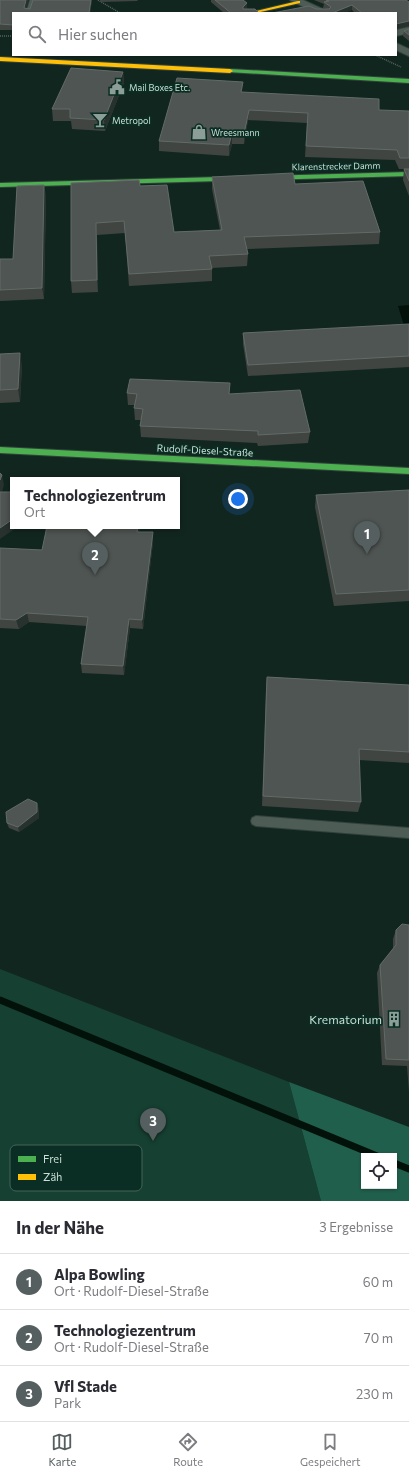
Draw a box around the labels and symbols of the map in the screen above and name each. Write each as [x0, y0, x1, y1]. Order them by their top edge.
public building icon: Mail Boxes Etc. [108, 78, 126, 96]
place label: Mail Boxes Etc. [129, 82, 190, 93]
bar icon: Metropol [91, 111, 109, 129]
place label: Metropol [112, 115, 151, 126]
shop icon: Wreesmann [190, 123, 208, 141]
place label: Wreesmann [211, 127, 260, 138]
street label: Klarenstrecker Damm [292, 160, 381, 172]
street label: Rudolf-Diesel-Straße [156, 441, 254, 459]
your location [228, 489, 248, 509]
pin: 1 [354, 521, 380, 554]
pin: 2 [82, 542, 108, 575]
building icon: Krematorium [385, 1010, 403, 1028]
place label: Krematorium [309, 1012, 382, 1026]
pin: 3 [140, 1108, 166, 1141]
legend [10, 1145, 142, 1191]
text: Frei [43, 1152, 62, 1165]
text: Zäh [43, 1170, 62, 1183]

